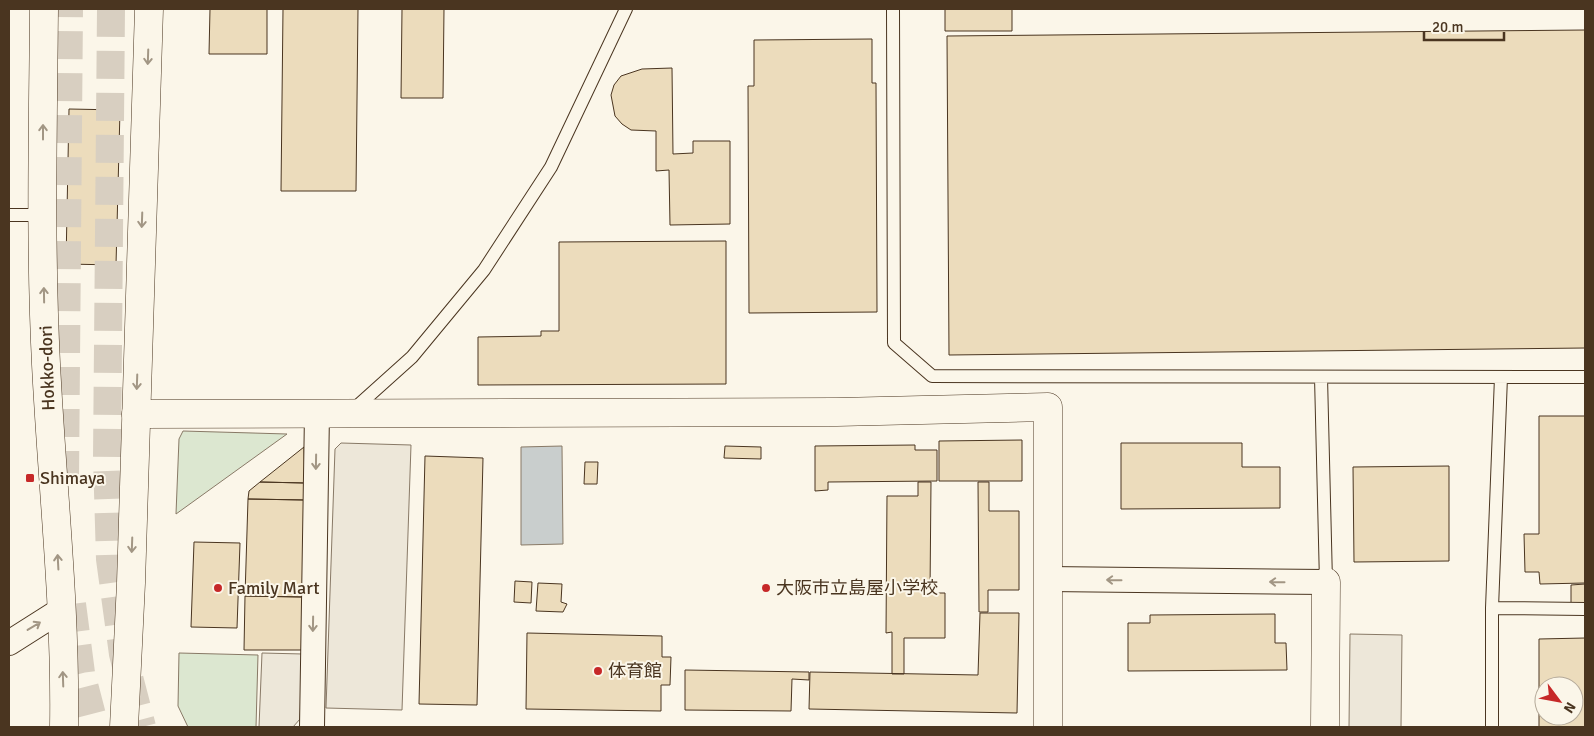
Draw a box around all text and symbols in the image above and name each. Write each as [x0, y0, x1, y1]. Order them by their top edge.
scale bar [1424, 10, 1504, 42]
text: 20 m [1432, 18, 1463, 36]
one-way arrow [143, 49, 152, 65]
one-way arrow [38, 124, 48, 140]
one-way arrow [137, 212, 147, 228]
one-way arrow [40, 287, 49, 303]
street label: Hokko-dori [35, 325, 59, 411]
one-way arrow [132, 374, 142, 390]
one-way arrow [311, 454, 321, 470]
place label: Shimaya [40, 467, 105, 489]
marker: Shimaya [24, 472, 36, 484]
one-way arrow [127, 536, 137, 552]
one-way arrow [53, 554, 62, 570]
one-way arrow [1107, 575, 1123, 585]
place label: Family Mart [228, 577, 320, 599]
place label: 大阪市立島屋小学校 [776, 577, 938, 599]
one-way arrow [1269, 577, 1286, 587]
marker: Family Mart [212, 582, 224, 594]
marker: 大阪市立島屋小学校 [760, 582, 772, 594]
one-way arrow [309, 616, 318, 632]
one-way arrow [27, 621, 41, 631]
place label: 体育館 [608, 660, 662, 682]
marker: 体育館 [592, 665, 604, 677]
one-way arrow [59, 671, 68, 687]
north arrow [1534, 676, 1584, 726]
text: N [1560, 699, 1579, 716]

